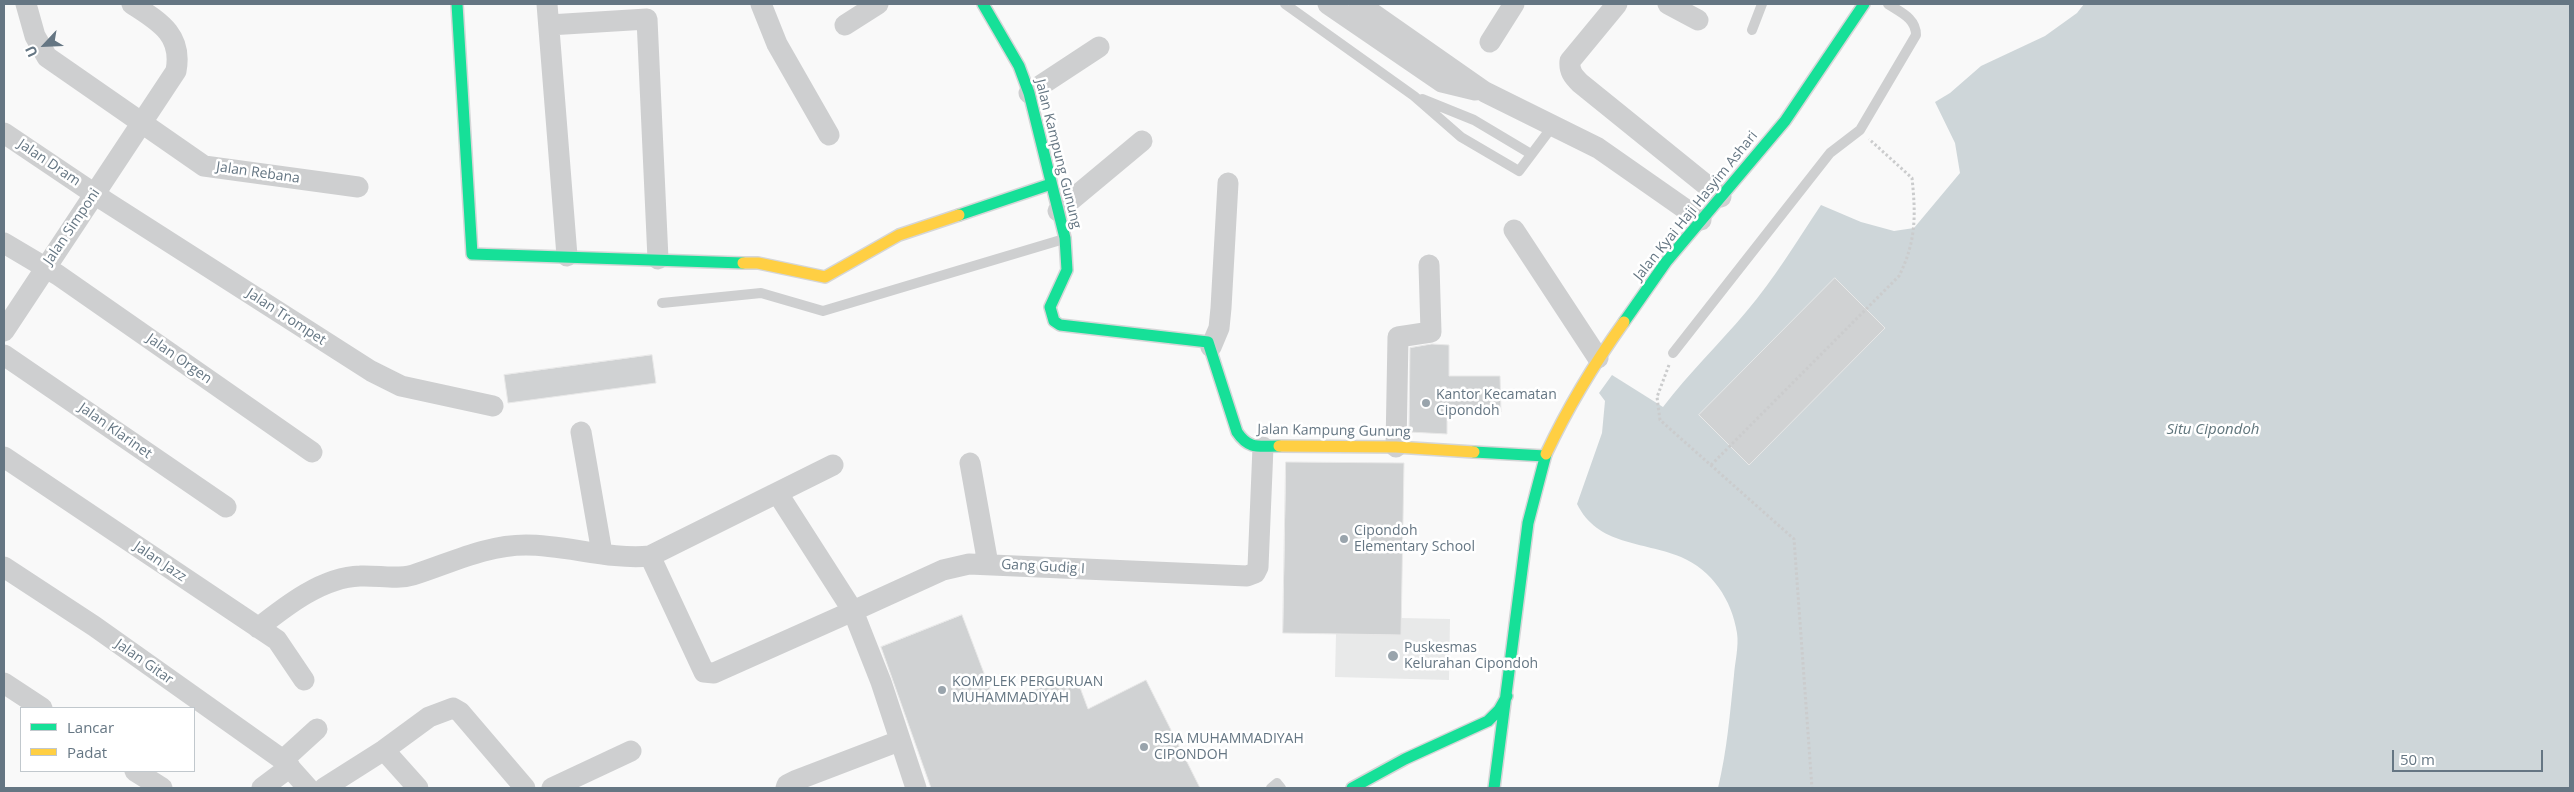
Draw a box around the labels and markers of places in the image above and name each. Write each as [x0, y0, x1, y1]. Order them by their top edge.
place label: Kantor Kecamatan Cipondoh [1436, 387, 1557, 420]
marker: Kantor Kecamatan Cipondoh [1420, 397, 1432, 409]
place label: Cipondoh Elementary School [1354, 523, 1475, 556]
marker: Cipondoh Elementary School [1338, 533, 1350, 545]
place label: Puskesmas Kelurahan Cipondoh [1404, 640, 1538, 672]
marker: Puskesmas Kelurahan Cipondoh [1386, 649, 1400, 663]
place label: KOMPLEK PERGURUAN MUHAMMADIYAH [952, 674, 1103, 706]
marker: KOMPLEK PERGURUAN MUHAMMADIYAH [936, 684, 948, 696]
place label: RSIA MUHAMMADIYAH CIPONDOH [1154, 731, 1304, 764]
marker: RSIA MUHAMMADIYAH CIPONDOH [1138, 741, 1150, 753]

